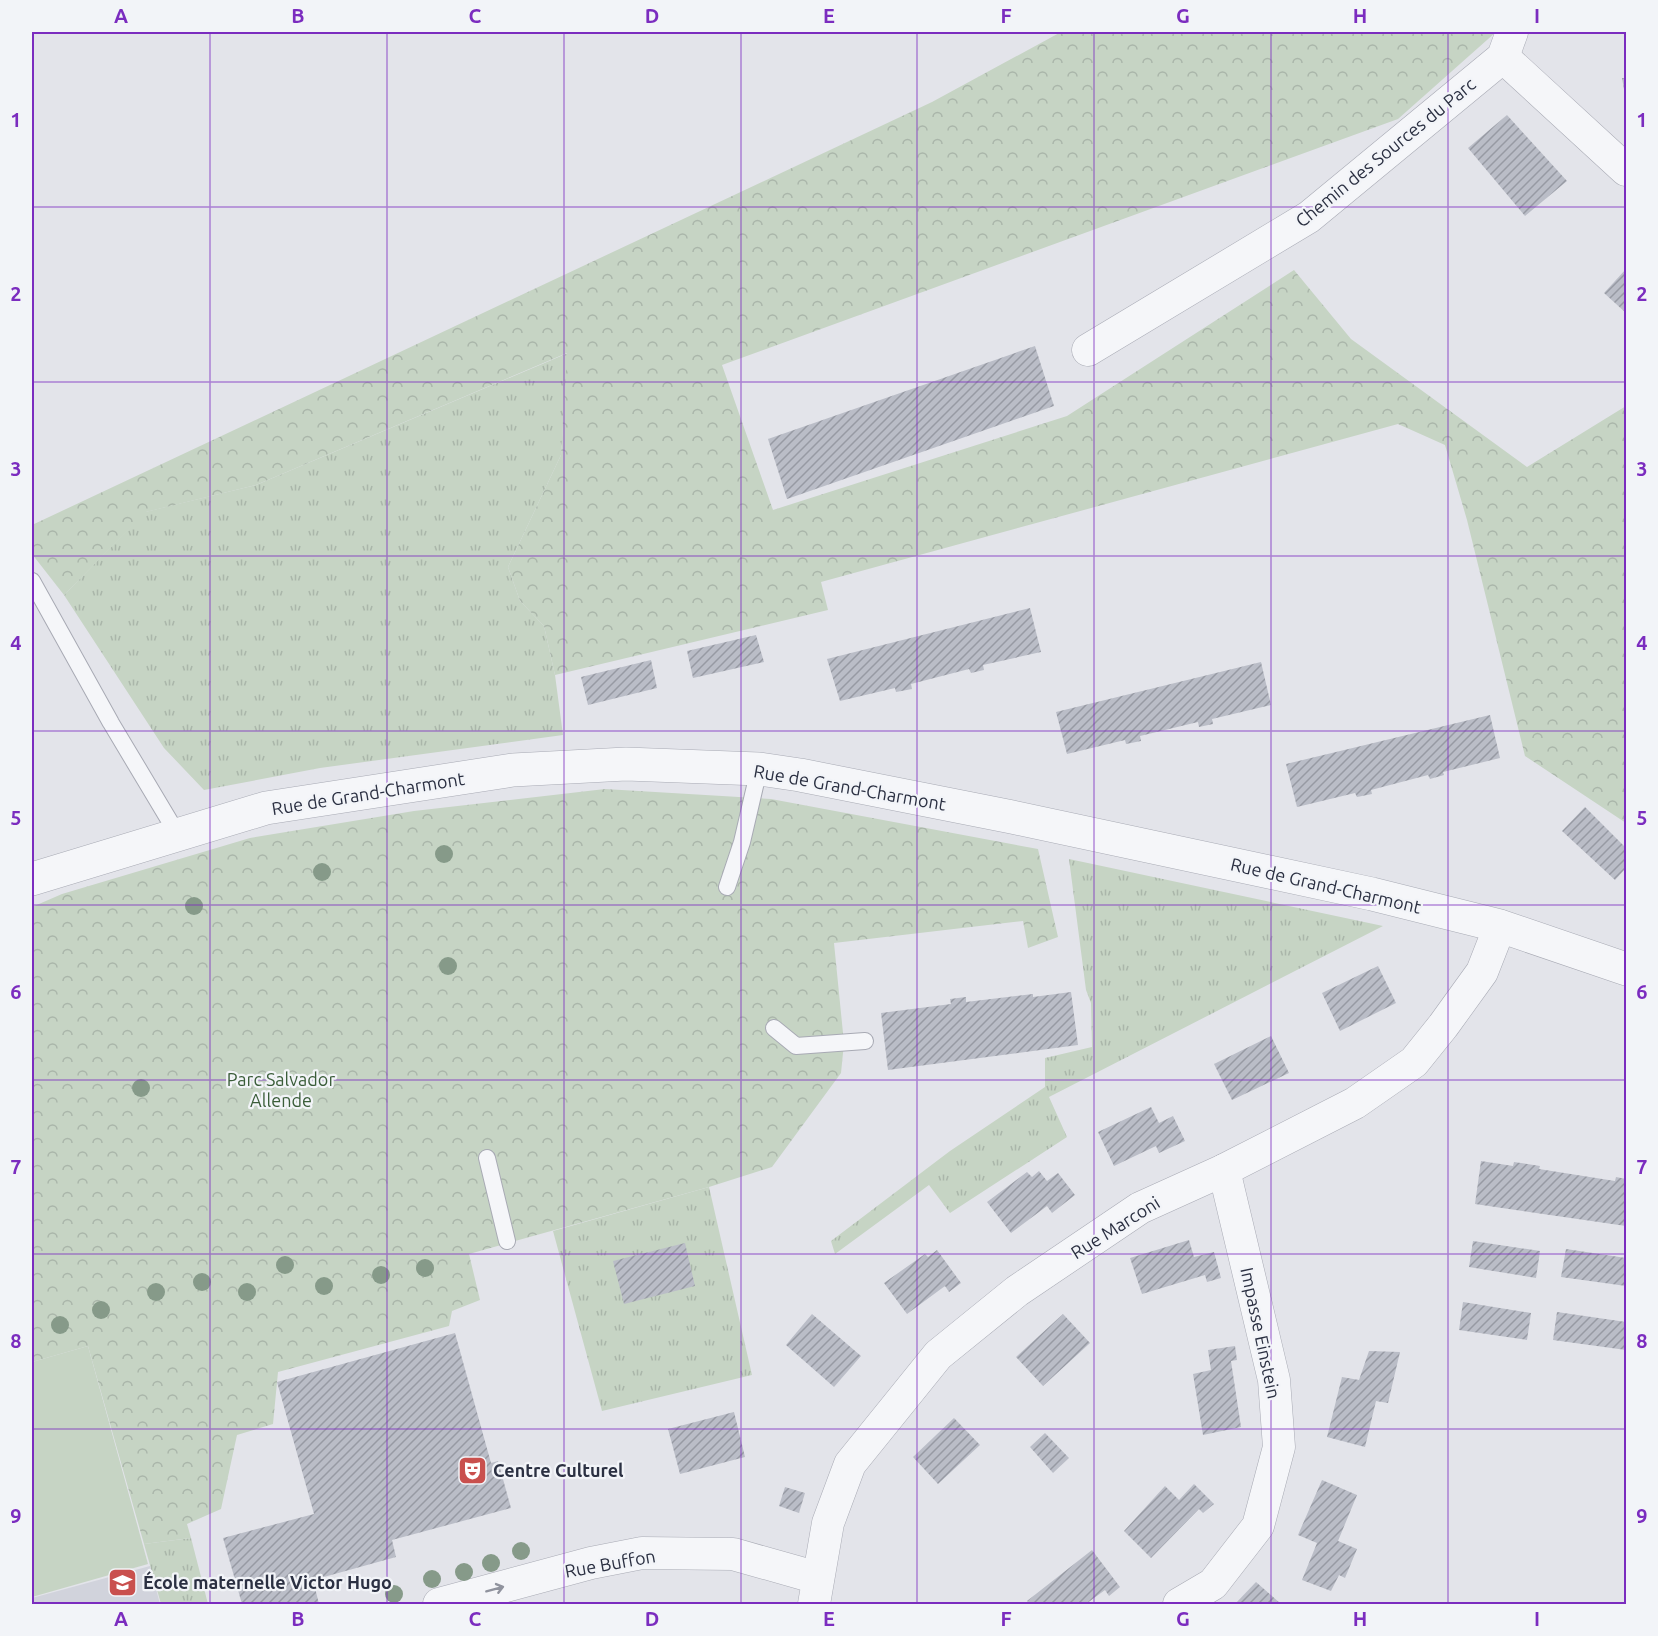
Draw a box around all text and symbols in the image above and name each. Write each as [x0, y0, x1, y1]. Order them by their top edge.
text: A [114, 4, 128, 27]
text: B [291, 4, 305, 27]
text: C [469, 4, 482, 27]
text: D [645, 4, 659, 27]
text: E [823, 4, 835, 27]
text: F [1000, 4, 1012, 27]
text: G [1176, 4, 1190, 27]
text: H [1353, 4, 1367, 27]
text: I [1534, 4, 1540, 27]
street label: Chemin des Sources du Parc [1291, 73, 1479, 231]
text: 1 [10, 108, 22, 131]
text: 1 [1636, 108, 1648, 131]
text: 2 [10, 282, 22, 305]
text: 2 [1636, 282, 1648, 305]
text: 3 [10, 457, 22, 480]
text: 3 [1636, 457, 1648, 480]
text: 4 [10, 631, 22, 654]
text: 4 [1636, 631, 1648, 654]
street label: Rue de Grand-Charmont [752, 760, 948, 814]
street label: Rue de Grand-Charmont [270, 768, 466, 818]
text: 5 [10, 806, 22, 829]
text: 5 [1636, 806, 1648, 829]
street label: Rue de Grand-Charmont [1229, 853, 1423, 917]
text: 6 [10, 980, 22, 1003]
text: 6 [1636, 980, 1648, 1003]
park label: Parc Salvador Allende [227, 1069, 335, 1110]
text: 7 [10, 1155, 22, 1178]
text: 7 [1636, 1155, 1648, 1178]
street label: Rue Marconi [1067, 1192, 1163, 1262]
street label: Impasse Einstein [1237, 1265, 1285, 1401]
text: 8 [10, 1329, 22, 1352]
text: 8 [1636, 1329, 1648, 1352]
theatre icon: Centre Culturel [456, 1454, 488, 1486]
place label: Centre Culturel [493, 1460, 624, 1480]
text: 9 [10, 1504, 22, 1527]
text: 9 [1636, 1504, 1648, 1527]
street label: Rue Buffon [563, 1545, 657, 1581]
school or university icon: École maternelle Victor Hugo [106, 1566, 138, 1598]
place label: École maternelle Victor Hugo [143, 1571, 392, 1592]
one-way arrow [486, 1583, 505, 1594]
text: A [114, 1607, 128, 1630]
text: B [291, 1607, 305, 1630]
text: C [469, 1607, 482, 1630]
text: D [645, 1607, 659, 1630]
text: E [823, 1607, 835, 1630]
text: F [1000, 1607, 1012, 1630]
text: G [1176, 1607, 1190, 1630]
text: H [1353, 1607, 1367, 1630]
text: I [1534, 1607, 1540, 1630]

